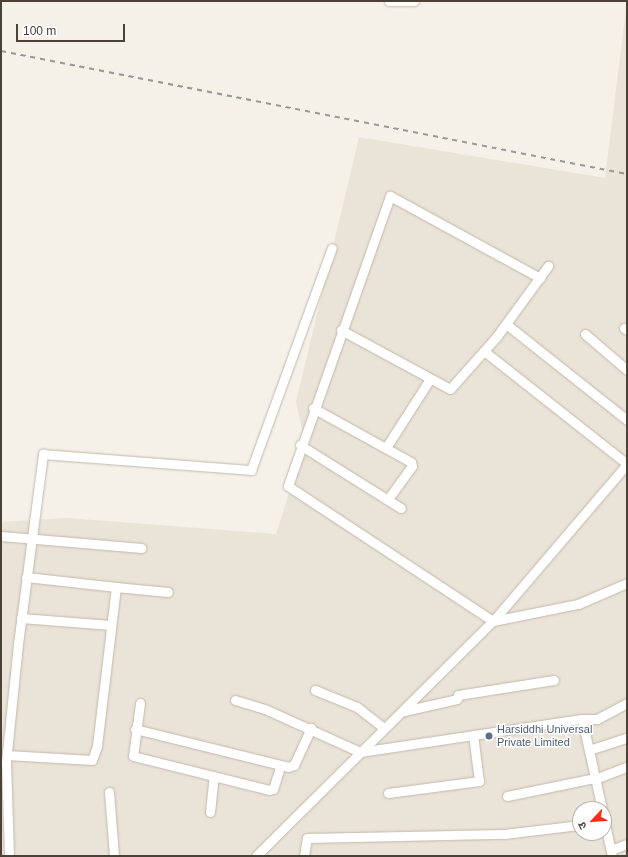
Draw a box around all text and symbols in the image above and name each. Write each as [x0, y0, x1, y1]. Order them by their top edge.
scale bar [18, 16, 127, 42]
text: 100 m [23, 24, 56, 38]
place label: Harsiddhi Universal Private Limited [497, 723, 592, 749]
marker: Harsiddhi Universal Private Limited [484, 731, 494, 741]
north arrow [572, 801, 612, 841]
text: उ [575, 820, 589, 831]

